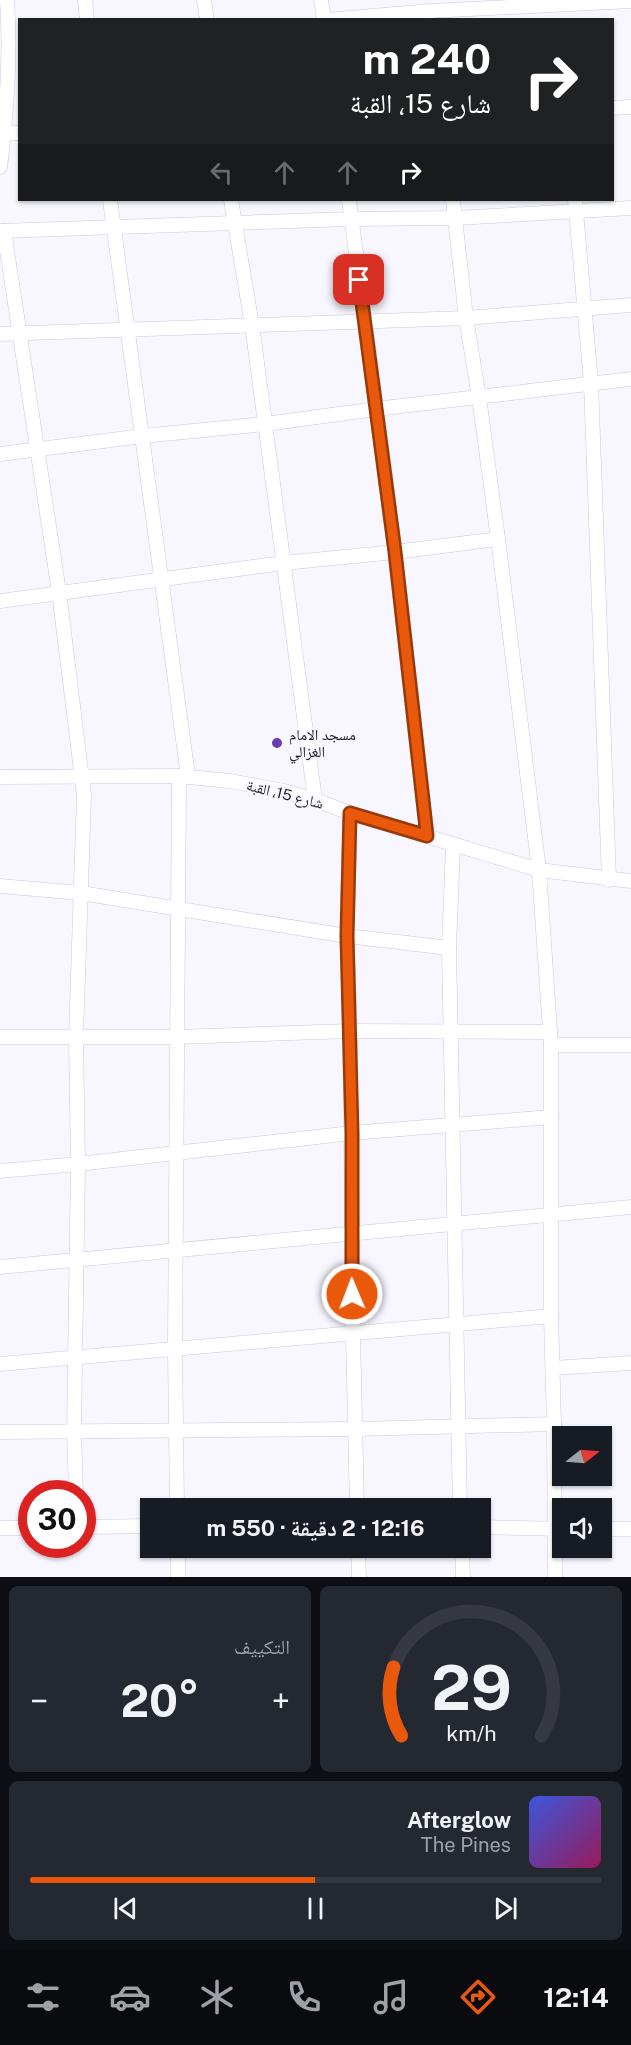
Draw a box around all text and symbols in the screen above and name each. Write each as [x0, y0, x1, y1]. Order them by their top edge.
text: 240 m [363, 34, 491, 83]
icon: right [512, 42, 590, 120]
text: شارع 15، القبة [350, 87, 491, 119]
icon: left [205, 156, 238, 189]
icon: ahead [268, 156, 301, 189]
icon: ahead [331, 156, 364, 189]
icon: right [394, 156, 427, 189]
pin [333, 254, 384, 305]
icon: arrive [342, 263, 375, 296]
place label: مسجد الامام الغزالي [289, 726, 356, 763]
marker: مسجد الامام الغزالي [270, 736, 284, 750]
street label: شارع 15، القبة [244, 776, 325, 814]
position arrow [320, 1262, 384, 1326]
north arrow [552, 1426, 612, 1486]
map controls [552, 1426, 612, 1558]
speed limit sign: 30 [18, 1480, 96, 1558]
button: sound [552, 1498, 612, 1558]
text: 12:16 · 2 دقيقة · 550 m [206, 1515, 425, 1541]
text: التكييف [234, 1635, 290, 1659]
text: 29 [431, 1651, 511, 1724]
text: 20° [121, 1674, 199, 1727]
text: − [30, 1682, 48, 1720]
text: + [272, 1682, 290, 1720]
text: km/h [446, 1721, 496, 1746]
text: Afterglow [407, 1807, 511, 1833]
text: The Pines [421, 1833, 511, 1857]
icon: previous [109, 1892, 142, 1925]
icon: pause [299, 1892, 332, 1925]
icon: next [489, 1892, 522, 1925]
icon: filters [22, 1976, 64, 2018]
icon: car [109, 1976, 151, 2018]
icon: climate [196, 1976, 238, 2018]
icon: phone [283, 1976, 325, 2018]
icon: music [370, 1976, 412, 2018]
icon: directions [457, 1976, 499, 2018]
text: 12:14 [543, 1981, 609, 2013]

